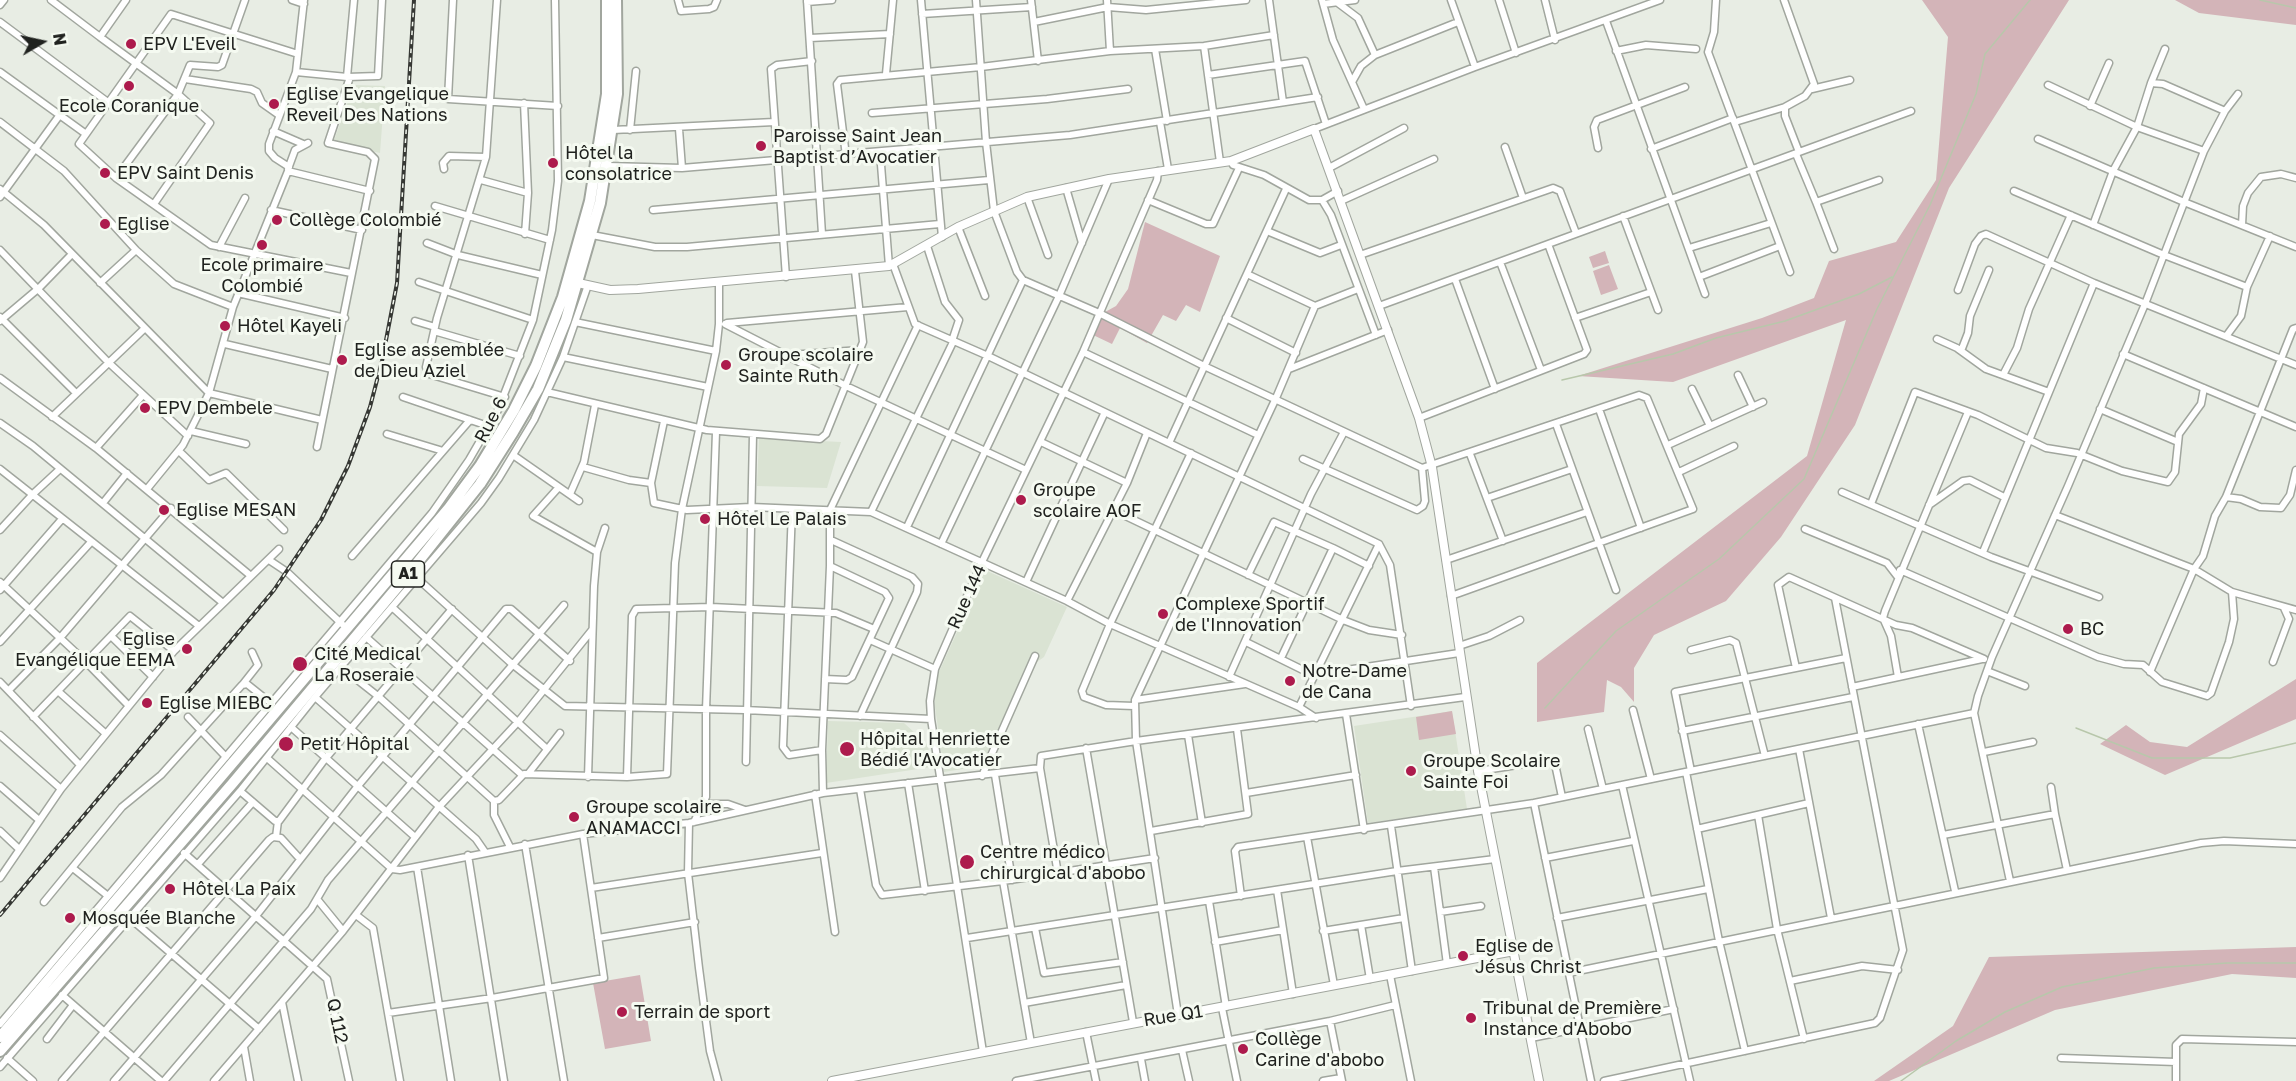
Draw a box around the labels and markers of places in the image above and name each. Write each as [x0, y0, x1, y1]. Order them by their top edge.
place label: EPV L'Eveil [143, 33, 236, 55]
marker: EPV L'Eveil [124, 37, 138, 51]
marker: Ecole Coranique [122, 79, 136, 93]
place label: Eglise Evangelique Reveil Des Nations [286, 83, 449, 125]
place label: Ecole Coranique [59, 95, 199, 117]
marker: Eglise Evangelique Reveil Des Nations [267, 97, 281, 111]
place label: Paroisse Saint Jean Baptist d’Avocatier [773, 125, 942, 168]
marker: Paroisse Saint Jean Baptist d’Avocatier [754, 139, 768, 153]
place label: Hôtel la consolatrice [565, 142, 672, 184]
marker: Hôtel la consolatrice [546, 156, 560, 170]
place label: EPV Saint Denis [117, 162, 254, 184]
marker: EPV Saint Denis [98, 166, 112, 180]
place label: Collège Colombié [289, 209, 442, 231]
place label: Eglise [117, 213, 169, 235]
marker: Collège Colombié [270, 213, 284, 227]
marker: Eglise [98, 217, 112, 231]
marker: Ecole primaire Colombié [255, 238, 269, 252]
place label: Ecole primaire Colombié [200, 254, 324, 296]
place label: Hôtel Kayeli [237, 315, 342, 337]
marker: Hôtel Kayeli [218, 319, 232, 333]
place label: Eglise assemblée de Dieu Aziel [354, 339, 504, 382]
place label: Groupe scolaire Sainte Ruth [738, 344, 873, 386]
marker: Eglise assemblée de Dieu Aziel [335, 353, 349, 367]
marker: Groupe scolaire Sainte Ruth [719, 358, 733, 372]
place label: EPV Dembele [157, 397, 273, 419]
marker: EPV Dembele [138, 401, 152, 415]
place label: Groupe scolaire AOF [1033, 479, 1141, 522]
marker: Groupe scolaire AOF [1014, 493, 1028, 507]
place label: Eglise MESAN [176, 499, 296, 521]
marker: Eglise MESAN [157, 503, 171, 517]
place label: Hôtel Le Palais [717, 508, 846, 530]
marker: Hôtel Le Palais [698, 512, 712, 526]
place label: Complexe Sportif de l'Innovation [1175, 593, 1325, 636]
marker: Complexe Sportif de l'Innovation [1156, 607, 1170, 621]
place label: BC [2080, 618, 2104, 640]
marker: BC [2061, 622, 2075, 636]
place label: Eglise Evangélique EEMA [15, 628, 175, 670]
marker: Eglise Evangélique EEMA [180, 642, 194, 656]
place label: Cité Medical La Roseraie [314, 643, 421, 686]
marker: Cité Medical La Roseraie [291, 655, 309, 673]
place label: Notre-Dame de Cana [1302, 660, 1407, 702]
marker: Notre-Dame de Cana [1283, 674, 1297, 688]
place label: Eglise MIEBC [159, 692, 272, 714]
marker: Eglise MIEBC [140, 696, 154, 710]
place label: Hôpital Henriette Bédié l'Avocatier [860, 728, 1010, 771]
place label: Petit Hôpital [300, 733, 409, 755]
marker: Petit Hôpital [277, 735, 295, 753]
marker: Hôpital Henriette Bédié l'Avocatier [838, 740, 856, 758]
place label: Groupe Scolaire Sainte Foi [1423, 750, 1560, 792]
marker: Groupe Scolaire Sainte Foi [1404, 764, 1418, 778]
place label: Groupe scolaire ANAMACCI [586, 796, 721, 838]
marker: Groupe scolaire ANAMACCI [567, 810, 581, 824]
place label: Centre médico chirurgical d'abobo [980, 841, 1146, 884]
marker: Centre médico chirurgical d'abobo [958, 853, 976, 871]
place label: Hôtel La Paix [182, 878, 296, 900]
marker: Hôtel La Paix [163, 882, 177, 896]
place label: Mosquée Blanche [82, 907, 236, 929]
marker: Mosquée Blanche [63, 911, 77, 925]
place label: Eglise de Jésus Christ [1475, 935, 1582, 978]
marker: Eglise de Jésus Christ [1456, 949, 1470, 963]
place label: Tribunal de Première Instance d'Abobo [1483, 997, 1661, 1040]
place label: Terrain de sport [634, 1001, 770, 1023]
marker: Terrain de sport [615, 1005, 629, 1019]
marker: Tribunal de Première Instance d'Abobo [1464, 1011, 1478, 1025]
place label: Collège Carine d'abobo [1255, 1028, 1384, 1070]
marker: Collège Carine d'abobo [1236, 1042, 1250, 1056]

